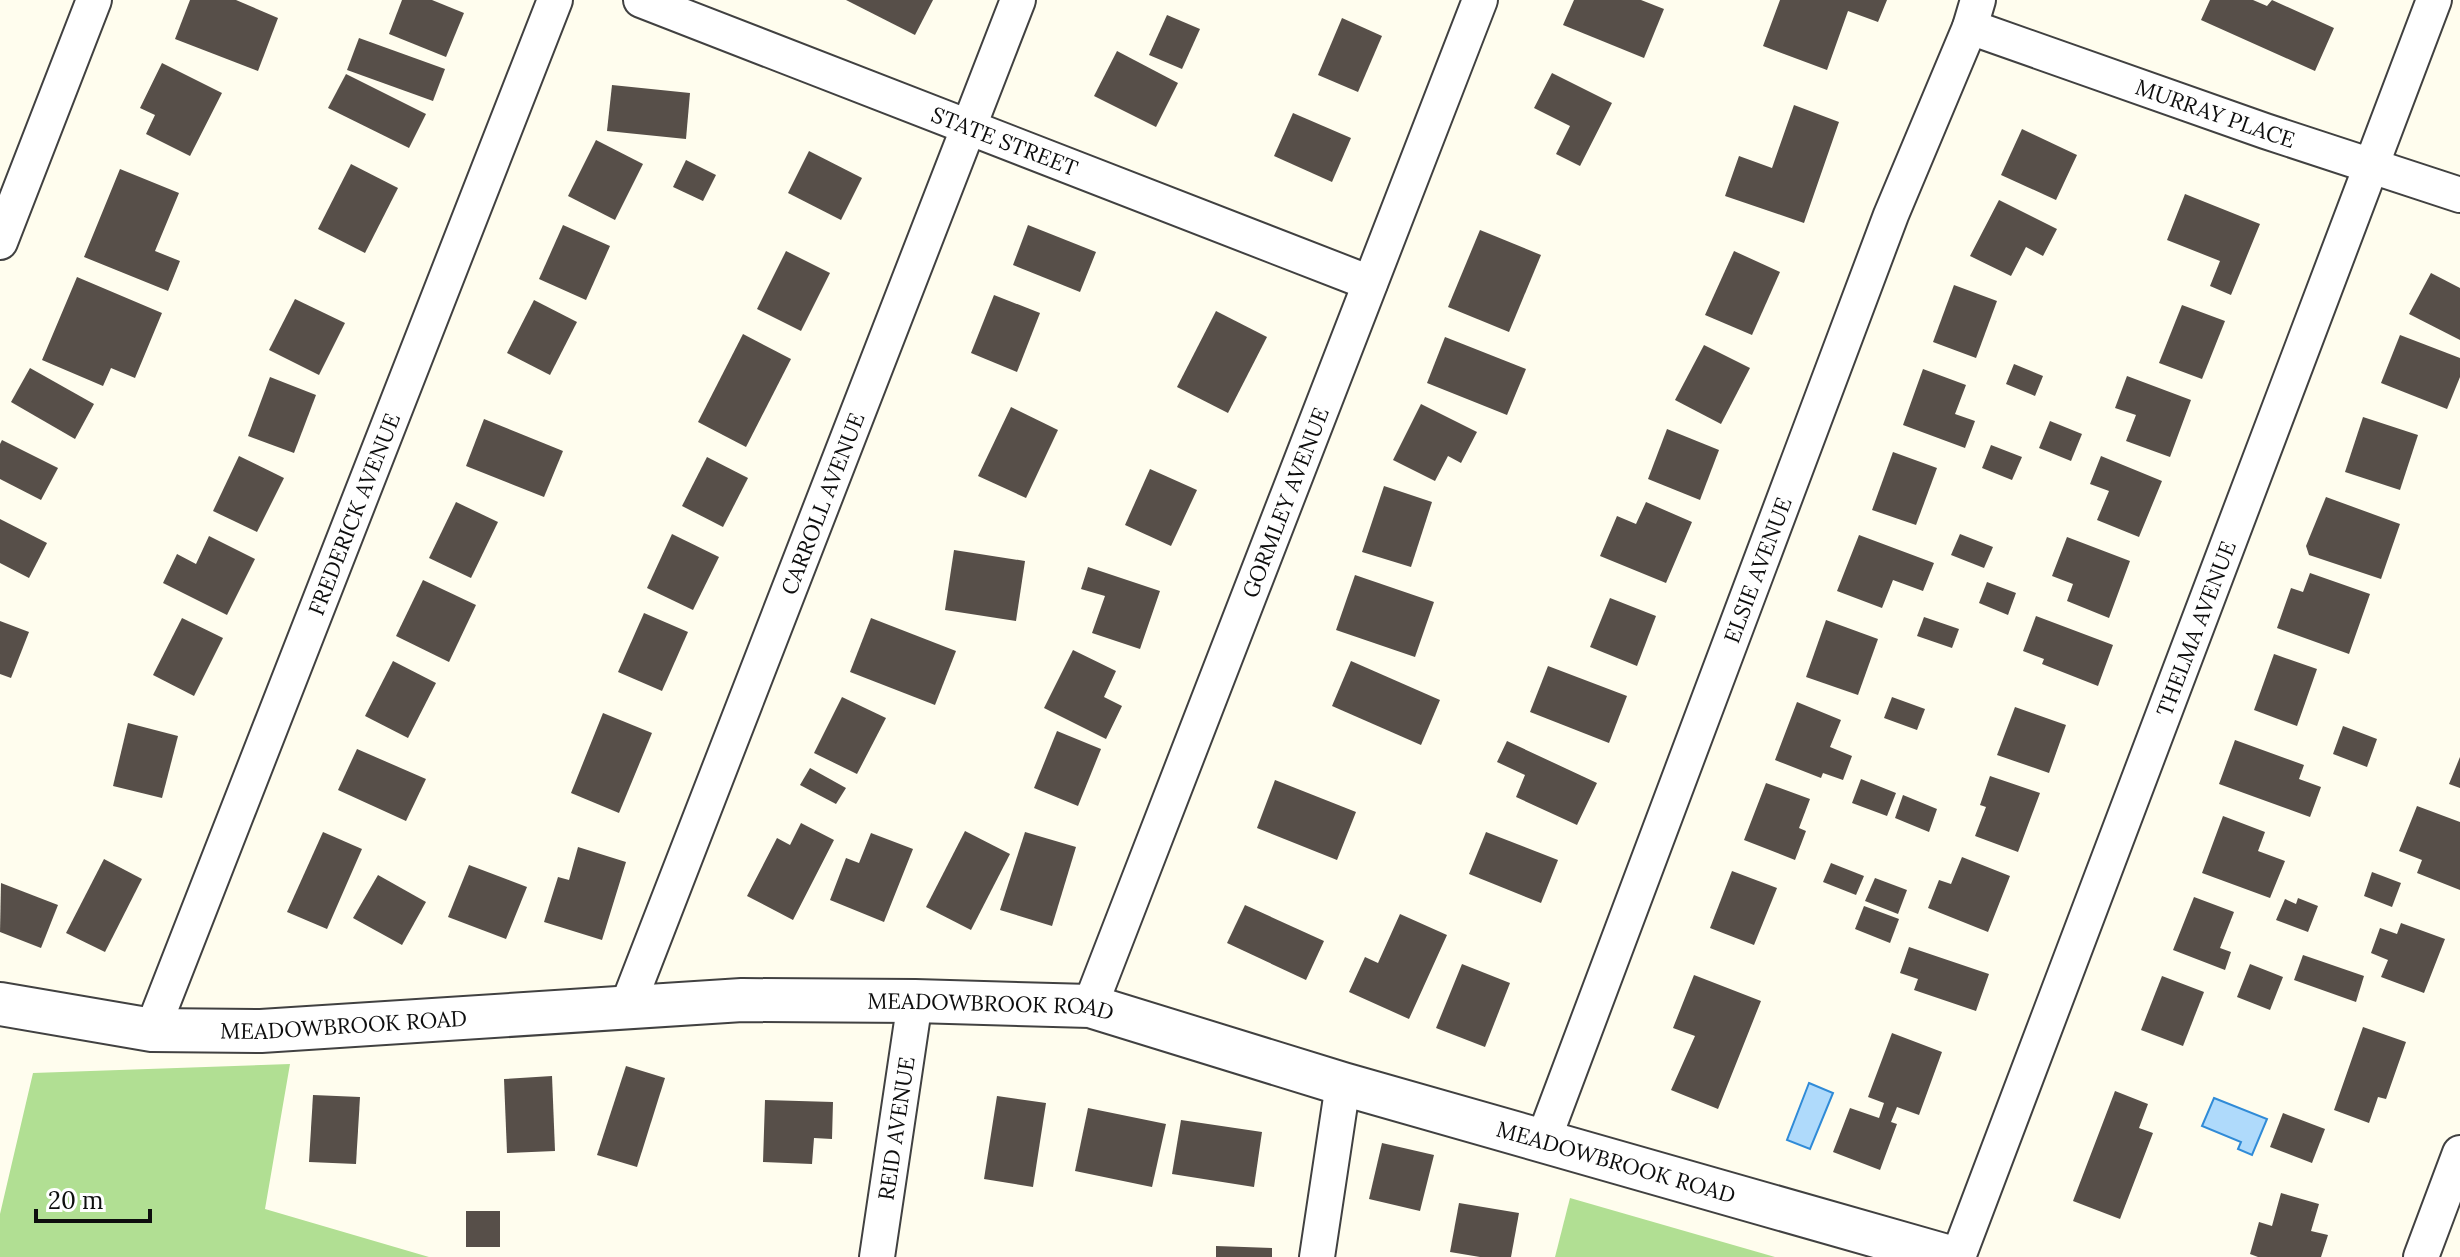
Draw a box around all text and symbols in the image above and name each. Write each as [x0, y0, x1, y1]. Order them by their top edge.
street label: MURRAY PLACE [2132, 72, 2299, 154]
street label: STATE STREET [927, 100, 1082, 182]
street label: GORMLEY AVENUE [1236, 403, 1335, 602]
street label: FREDERICK AVENUE [302, 409, 406, 619]
street label: CARROLL AVENUE [774, 409, 870, 599]
street label: ELSIE AVENUE [1717, 493, 1798, 647]
street label: THELMA AVENUE [2150, 537, 2242, 720]
street label: MEADOWBROOK ROAD [867, 987, 1117, 1027]
street label: MEADOWBROOK ROAD [220, 1004, 468, 1045]
street label: REID AVENUE [872, 1055, 921, 1202]
street label: MEADOWBROOK ROAD [1493, 1114, 1739, 1209]
scale bar [36, 1173, 150, 1223]
text: 20 m [48, 1185, 104, 1216]

